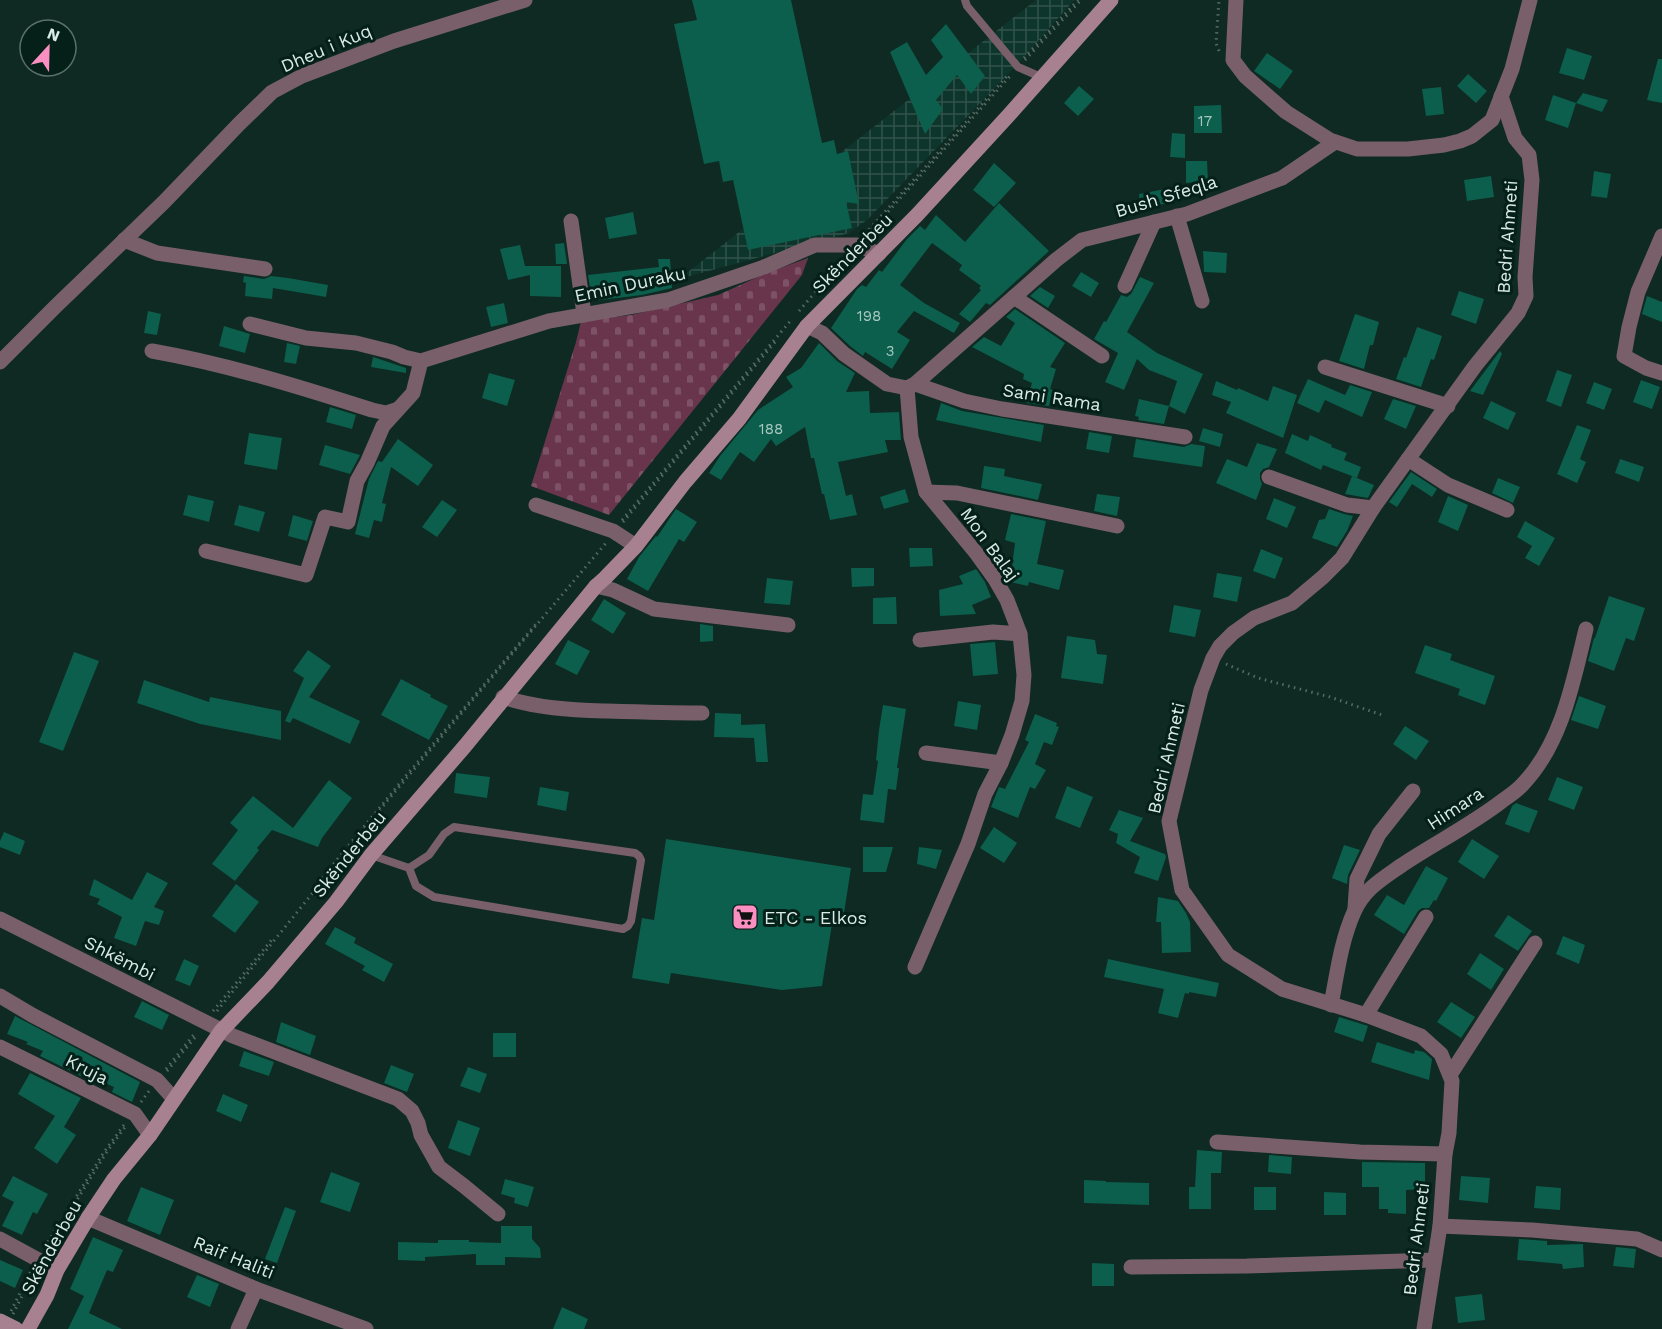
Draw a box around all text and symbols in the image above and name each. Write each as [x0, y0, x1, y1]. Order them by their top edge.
north arrow [18, 18, 78, 78]
street label: Dheu i Kuq [278, 20, 374, 76]
text: N [44, 24, 62, 46]
house number: 17 [1198, 112, 1212, 130]
street label: Bush Sfeqla [1113, 171, 1219, 221]
street label: Bedri Ahmeti [1493, 180, 1521, 294]
street label: Skënderbeu [808, 209, 896, 297]
street label: Emin Duraku [572, 262, 688, 306]
house number: 198 [857, 307, 881, 325]
house number: 3 [886, 342, 894, 360]
street label: Sami Rama [1001, 379, 1103, 415]
house number: 188 [759, 420, 783, 438]
street label: Mon Balaj [956, 503, 1024, 585]
street label: Bedri Ahmeti [1143, 700, 1189, 816]
street label: Himara [1423, 782, 1487, 834]
street label: Skënderbeu [308, 807, 390, 901]
supermarket icon: ETC - Elkos [730, 902, 760, 932]
place label: ETC - Elkos [764, 907, 867, 928]
street label: Shkëmbi [81, 931, 159, 985]
street label: Kruja [62, 1049, 112, 1089]
street label: Bedri Ahmeti [1399, 1181, 1433, 1297]
street label: Skënderbeu [16, 1196, 86, 1298]
street label: Raif Haliti [190, 1231, 278, 1283]

